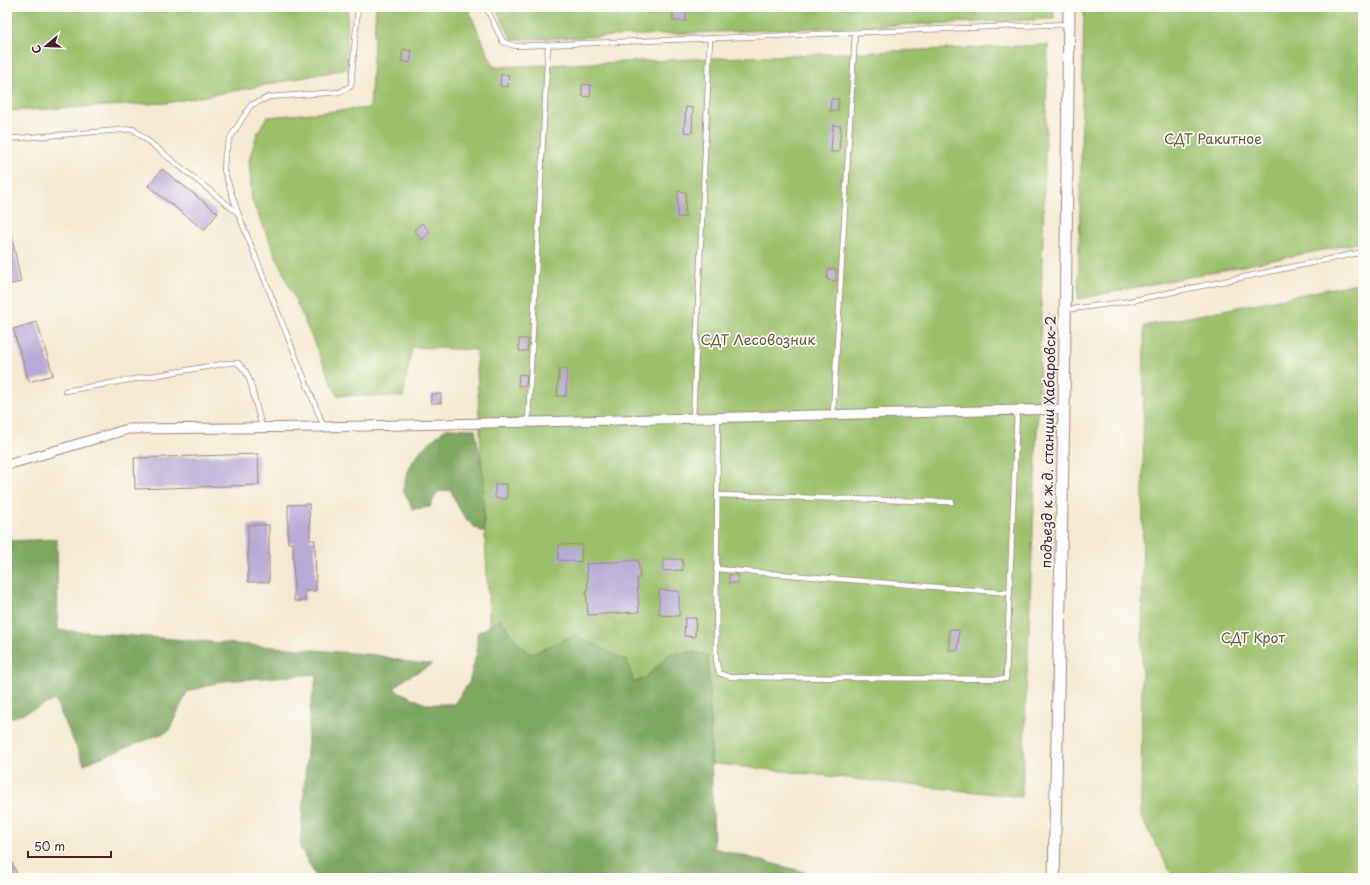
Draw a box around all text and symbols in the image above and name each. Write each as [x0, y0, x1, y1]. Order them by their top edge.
north arrow [26, 26, 66, 66]
text: С [27, 43, 45, 56]
park label: СДТ Ракитное [1164, 128, 1262, 149]
street label: подъезд к ж.д. станции Хабаровск-2 [1035, 315, 1061, 569]
park label: СДТ Лесовозник [701, 329, 816, 350]
park label: СДТ Крот [1221, 627, 1286, 648]
scale bar [28, 833, 111, 859]
text: 50 m [34, 837, 65, 855]

